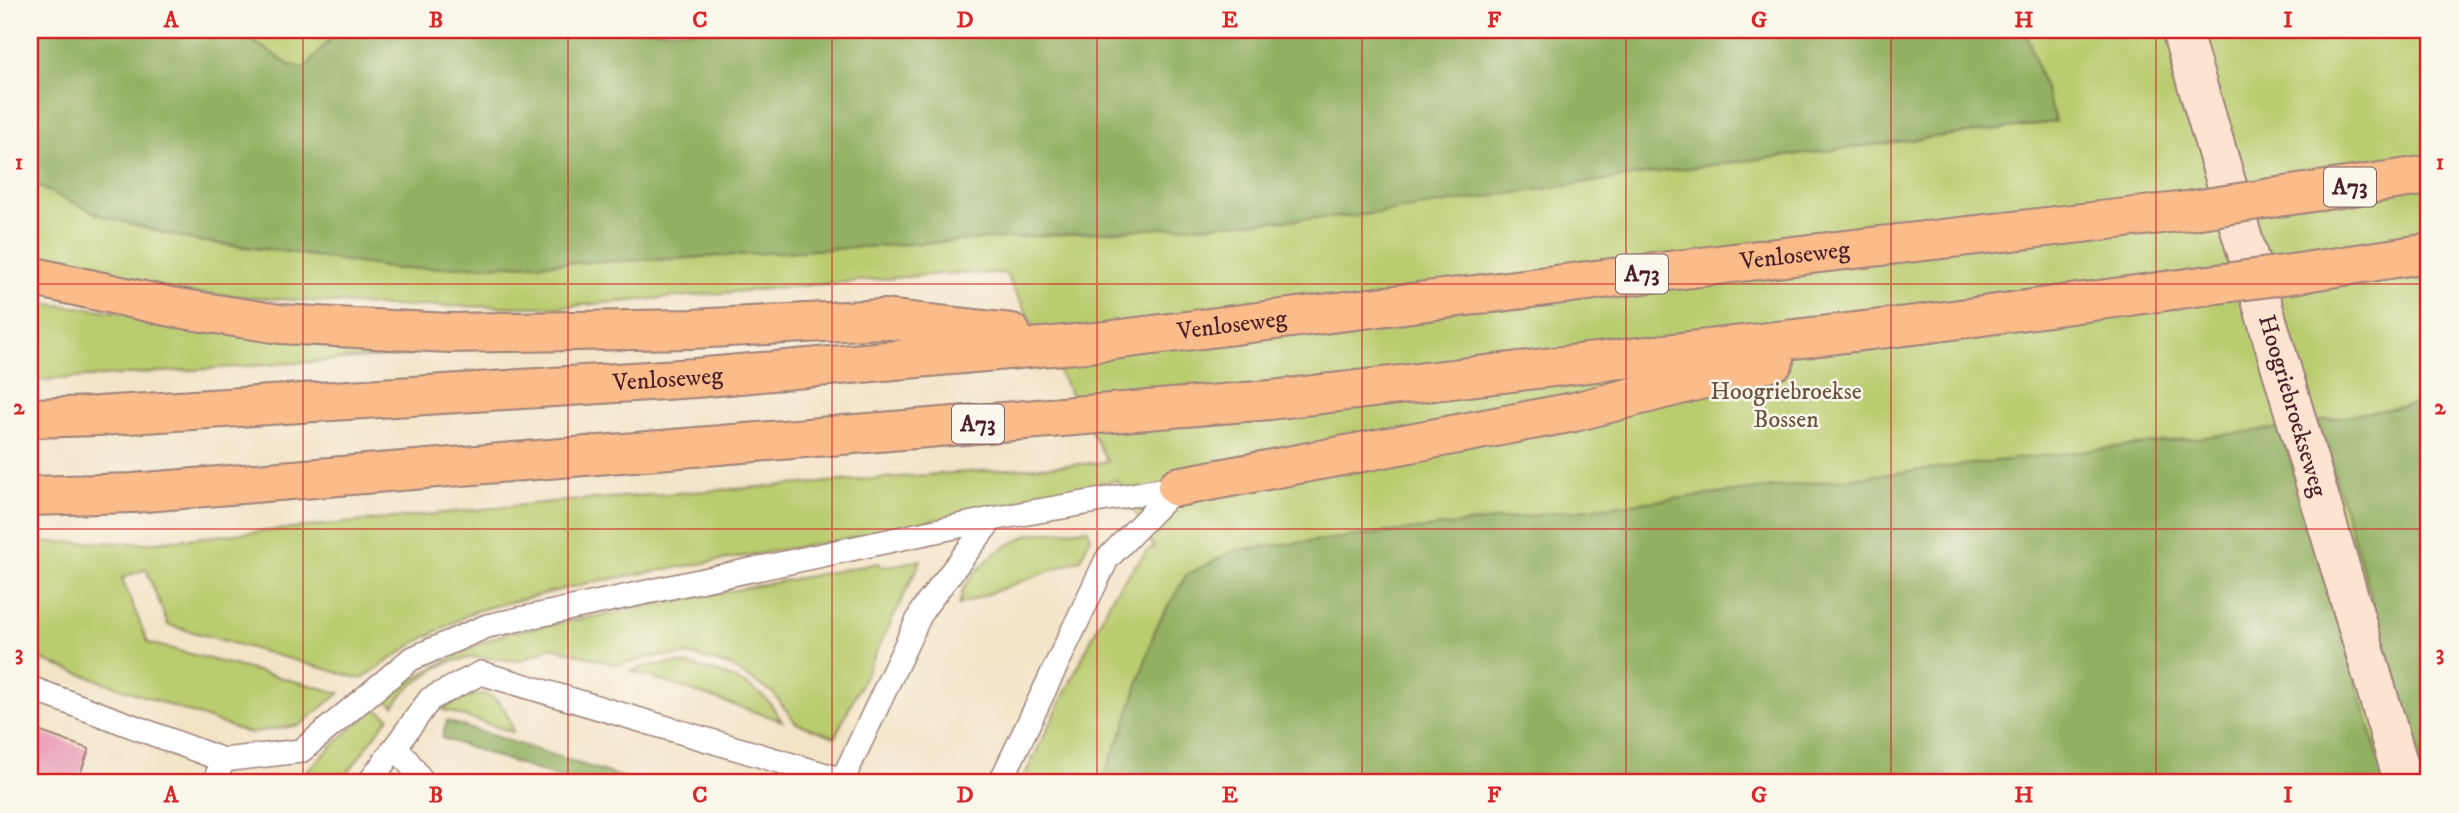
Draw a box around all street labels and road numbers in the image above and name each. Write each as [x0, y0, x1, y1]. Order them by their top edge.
road number: A73 [2324, 168, 2376, 206]
street label: Venloseweg [1737, 235, 1852, 277]
road number: A73 [1616, 255, 1668, 294]
street label: Venloseweg [1175, 304, 1289, 347]
street label: Hoogriebroekseweg [2251, 311, 2334, 501]
street label: Venloseweg [611, 361, 724, 398]
road number: A73 [952, 404, 1004, 444]

